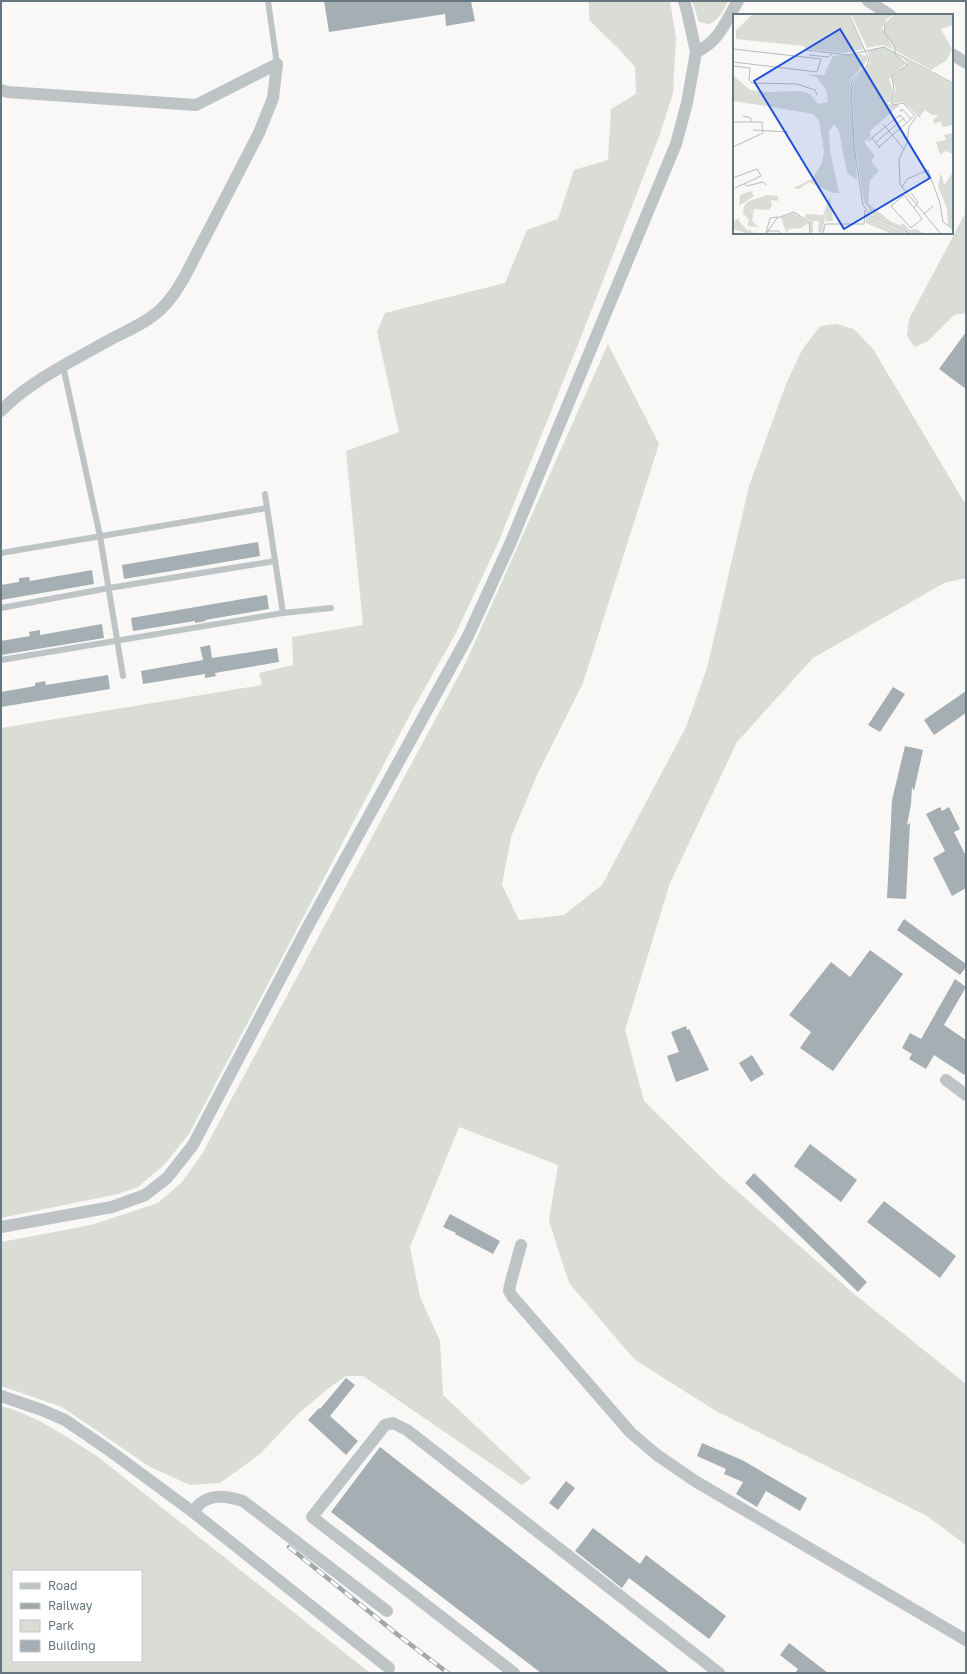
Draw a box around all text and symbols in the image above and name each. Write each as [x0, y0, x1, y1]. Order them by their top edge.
inset map [733, 14, 953, 234]
legend [12, 1570, 142, 1662]
text: Road [48, 1578, 77, 1593]
text: Railway [48, 1598, 93, 1613]
text: Park [48, 1618, 74, 1633]
text: Building [48, 1638, 96, 1653]

